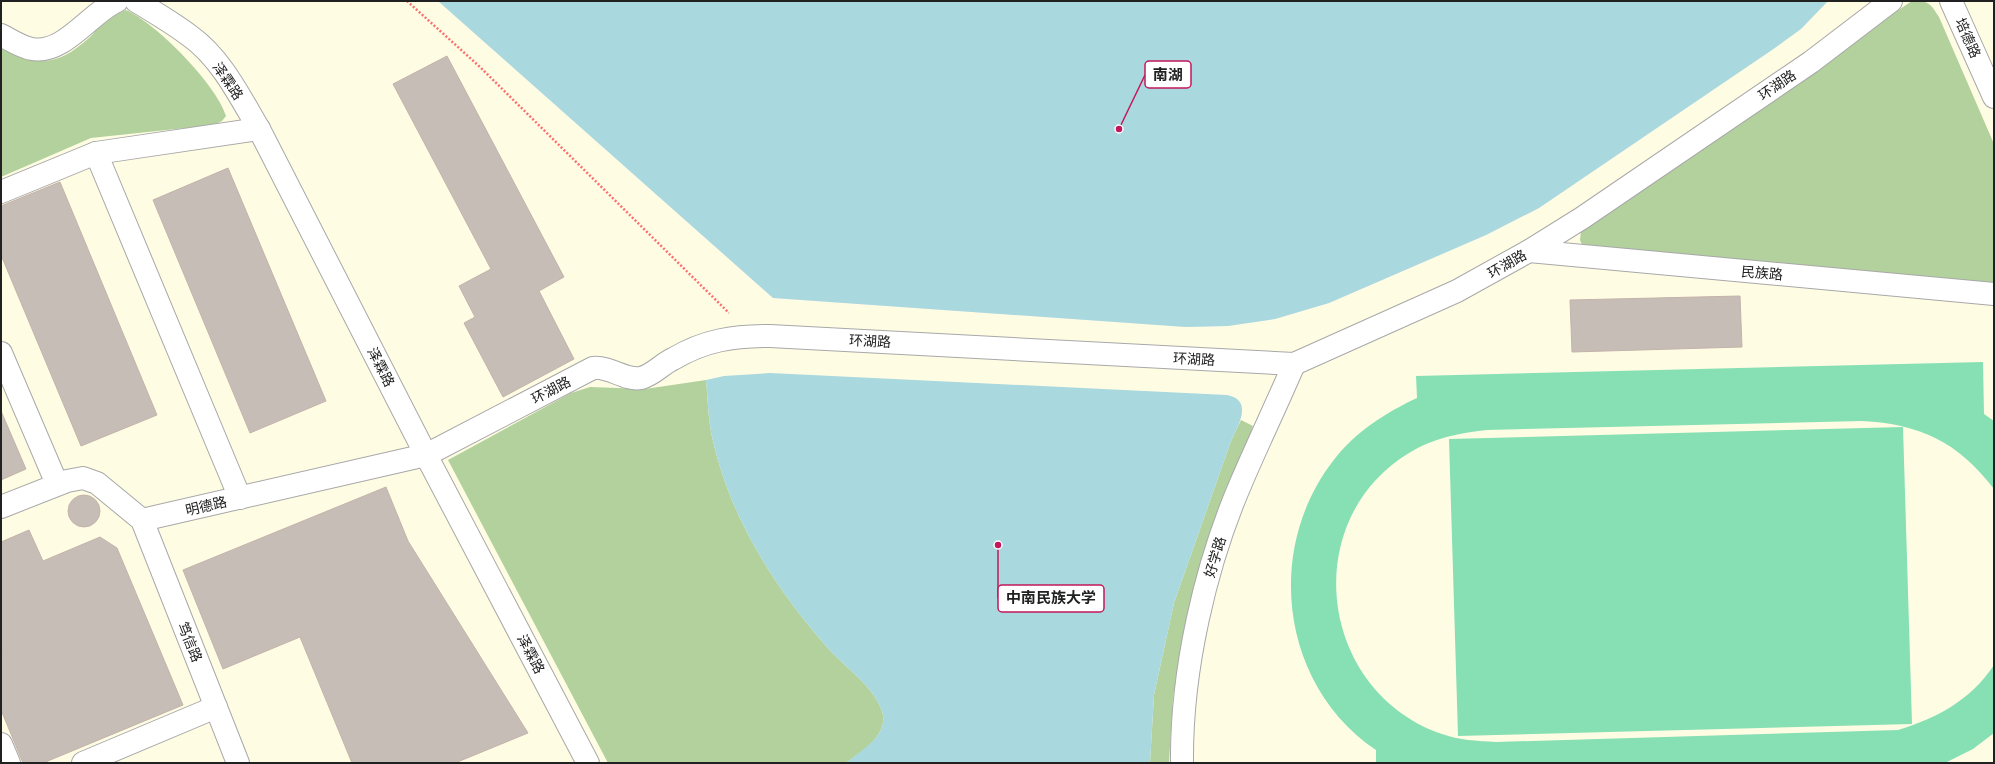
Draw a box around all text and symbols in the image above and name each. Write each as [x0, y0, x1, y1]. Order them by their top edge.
street label: 培德路 [1950, 16, 1984, 61]
street label: 泽霖路 [208, 60, 246, 104]
callout: 南湖 [1145, 61, 1191, 88]
text: 南湖 [1153, 67, 1183, 86]
street label: 环湖路 [1756, 67, 1800, 105]
street label: 环湖路 [1485, 247, 1530, 283]
street label: 民族路 [1740, 264, 1784, 285]
street label: 环湖路 [849, 333, 891, 352]
street label: 泽霖路 [363, 345, 397, 390]
street label: 环湖路 [1173, 351, 1215, 370]
street label: 环湖路 [529, 374, 574, 409]
street label: 明德路 [184, 493, 229, 520]
street label: 好学路 [1201, 535, 1231, 580]
callout: 中南民族大学 [998, 585, 1104, 612]
text: 中南民族大学 [1006, 589, 1096, 609]
street label: 笃信路 [173, 620, 205, 665]
street label: 泽霖路 [512, 632, 547, 677]

